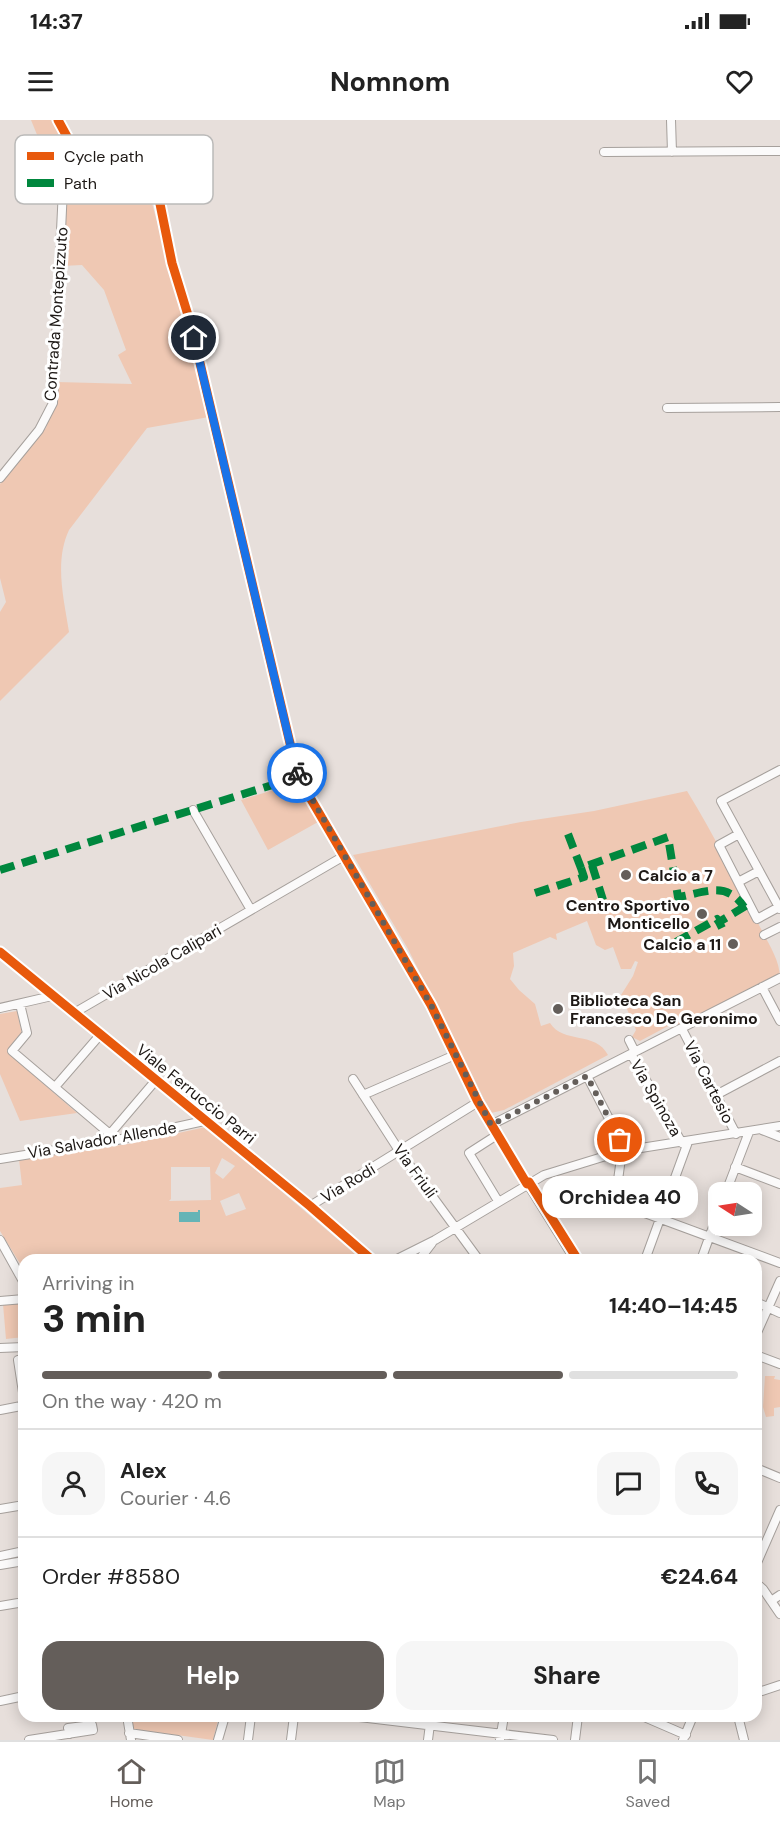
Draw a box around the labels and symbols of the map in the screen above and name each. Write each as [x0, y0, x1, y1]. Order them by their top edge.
legend [15, 135, 213, 204]
text: Cycle path [64, 146, 144, 167]
text: Path [64, 173, 97, 194]
street label: Contrada Montepizzuto [39, 226, 73, 402]
pin [168, 312, 219, 363]
courier [267, 743, 327, 803]
place label: Calcio a 7 [638, 865, 713, 886]
marker: Calcio a 7 [619, 868, 633, 882]
place label: Centro Sportivo Monticello [566, 895, 690, 934]
marker: Centro Sportivo Monticello [695, 907, 709, 921]
street label: Via Nicola Calipari [99, 919, 225, 1005]
place label: Calcio a 11 [643, 934, 721, 955]
marker: Calcio a 11 [726, 937, 740, 951]
place label: Biblioteca San Francesco De Geronimo [570, 990, 758, 1029]
marker: Biblioteca San Francesco De Geronimo [551, 1002, 565, 1016]
street label: Via Cartesio [679, 1037, 739, 1127]
street label: Viale Ferruccio Parri [132, 1039, 260, 1149]
street label: Via Spinoza [626, 1056, 686, 1140]
pin [594, 1114, 645, 1165]
street label: Via Salvador Allende [26, 1117, 178, 1163]
street label: Via Friuli [388, 1140, 442, 1202]
street label: Via Rodi [317, 1159, 379, 1207]
callout: Orchidea 40 [542, 1176, 698, 1218]
north arrow [708, 1182, 762, 1236]

